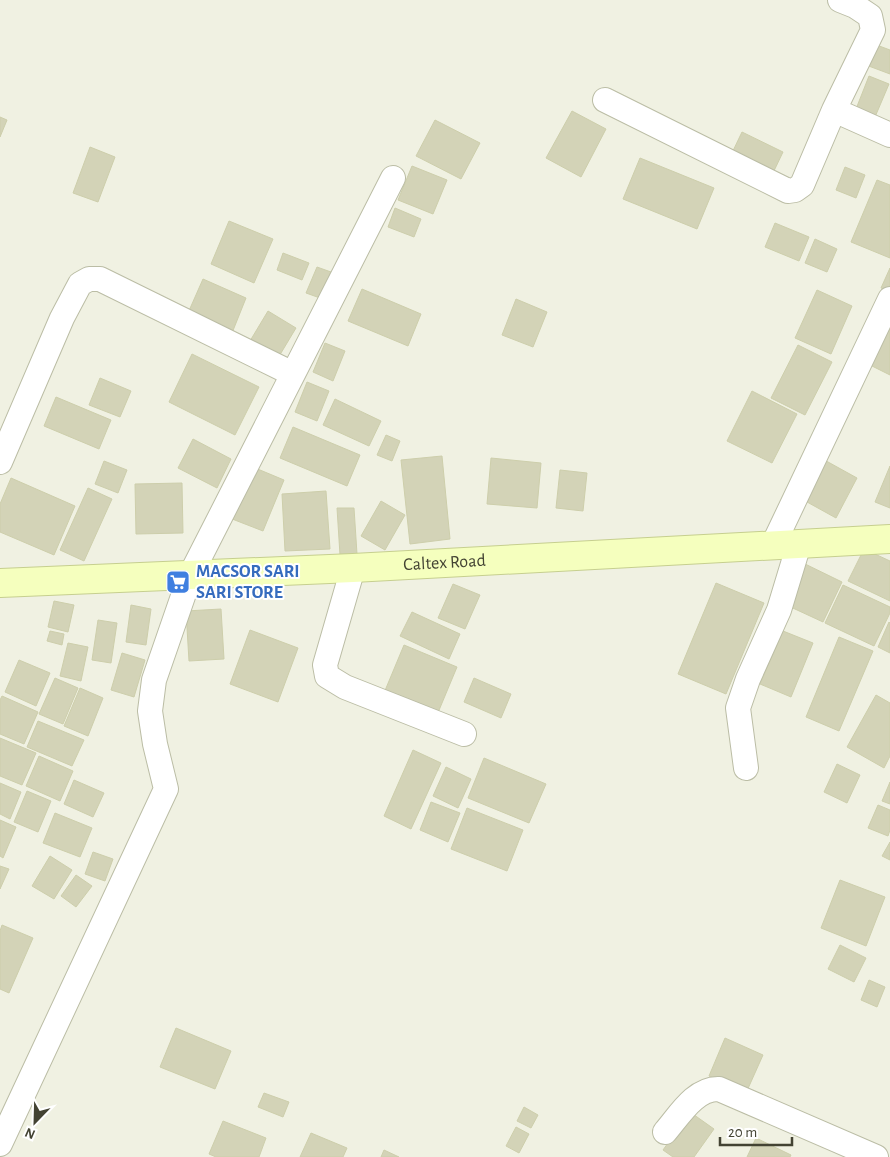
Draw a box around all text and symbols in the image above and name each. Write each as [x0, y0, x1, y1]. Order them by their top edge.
street label: Caltex Road [403, 552, 486, 574]
place label: MACSOR SARI SARI STORE [196, 563, 300, 602]
supermarket icon: MACSOR SARI SARI STORE [165, 569, 191, 595]
north arrow [10, 1097, 60, 1147]
scale bar [720, 1114, 792, 1146]
text: N [23, 1125, 38, 1141]
text: 20 m [728, 1125, 757, 1140]

